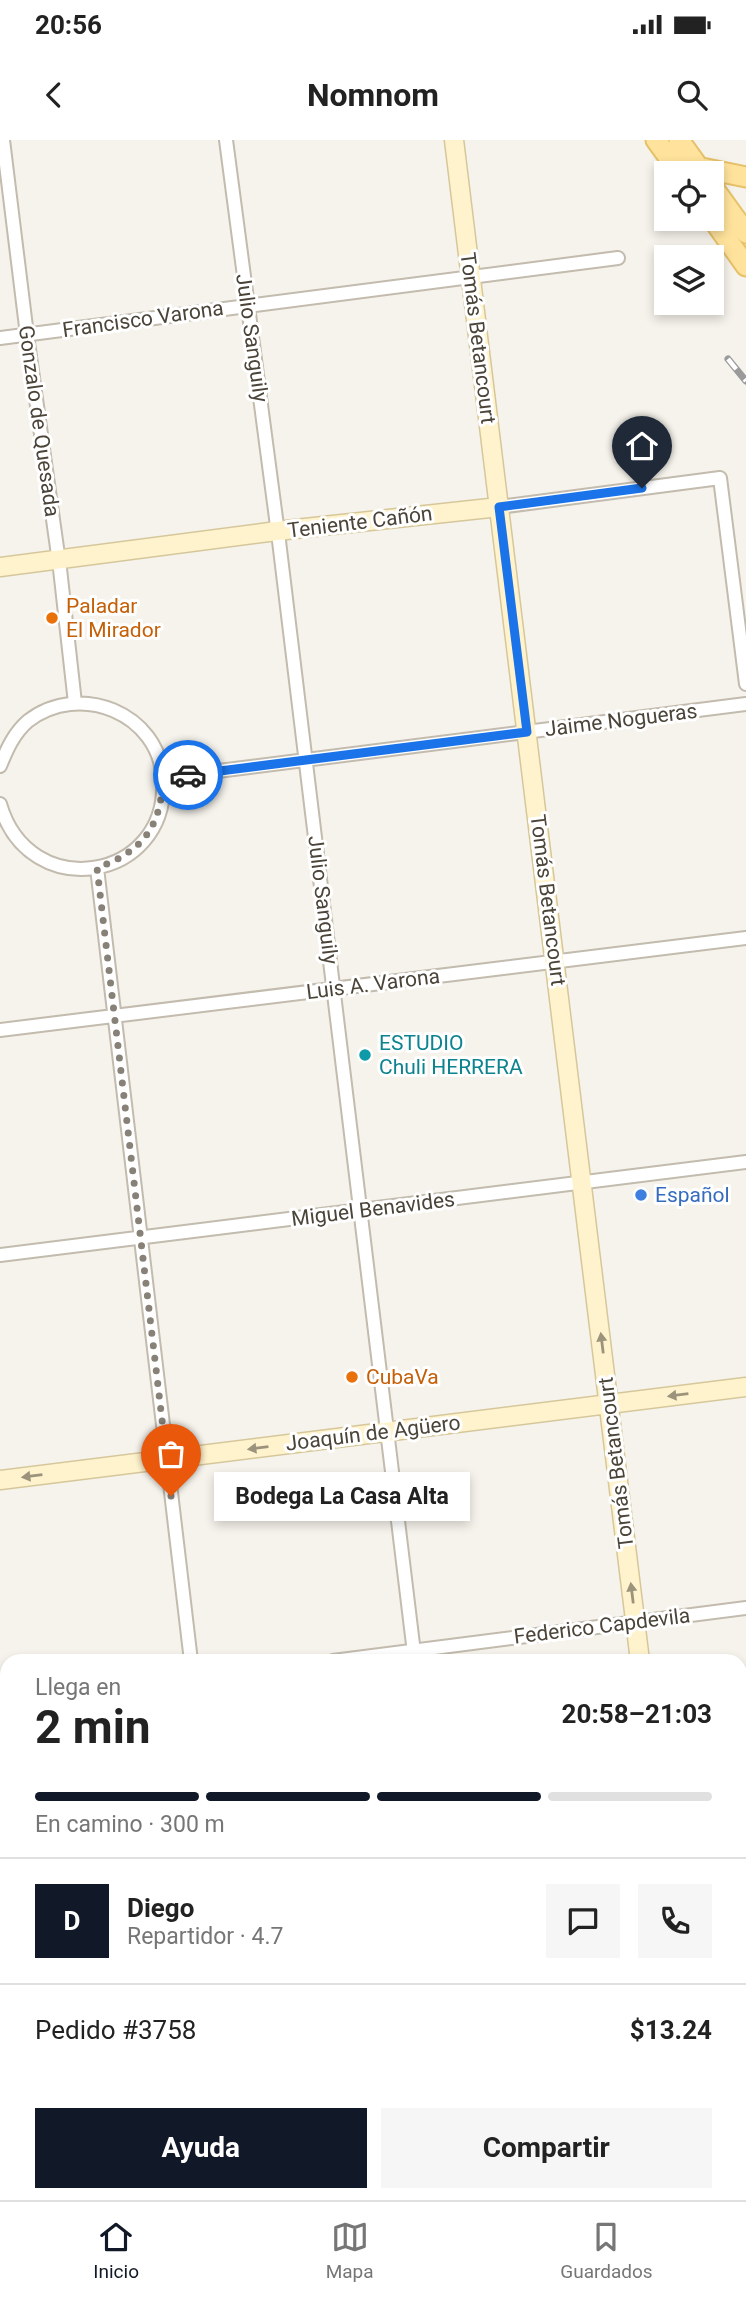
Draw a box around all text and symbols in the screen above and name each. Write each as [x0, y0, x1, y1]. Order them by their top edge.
text: 20:56 [35, 10, 102, 40]
icon: back [35, 76, 73, 114]
text: Nomnom [307, 76, 439, 114]
icon: search [673, 76, 711, 114]
map controls [654, 161, 724, 315]
button: locate [654, 161, 724, 231]
button: layers [654, 245, 724, 315]
street label: Tomás Betancourt [456, 251, 500, 425]
street label: Julio Sanguily [231, 272, 273, 404]
street label: Francisco Varona [61, 296, 225, 342]
street label: Gonzalo de Quesada [14, 324, 64, 518]
pin [612, 416, 672, 488]
icon: home [623, 427, 661, 465]
street label: Teniente Cañón [286, 501, 434, 543]
place label: Paladar El Mirador [66, 594, 161, 642]
marker: Paladar El Mirador [44, 610, 60, 626]
street label: Jaime Nogueras [543, 699, 699, 741]
courier [153, 740, 223, 810]
icon: car [169, 756, 207, 794]
street label: Tomás Betancourt [526, 813, 570, 987]
street label: Julio Sanguily [303, 834, 343, 966]
street label: Luis A. Varona [305, 964, 441, 1004]
place label: ESTUDIO Chuli HERRERA [379, 1031, 523, 1079]
marker: ESTUDIO Chuli HERRERA [357, 1047, 373, 1063]
place label: Español [655, 1183, 730, 1207]
street label: Miguel Benavides [290, 1187, 456, 1231]
marker: Español [633, 1187, 649, 1203]
one-way arrow [596, 1332, 607, 1354]
place label: CubaVa [366, 1365, 439, 1389]
marker: CubaVa [344, 1369, 360, 1385]
street label: Tomás Betancourt [594, 1376, 638, 1550]
one-way arrow [667, 1390, 689, 1401]
street label: Joaquín de Agüero [284, 1410, 462, 1456]
pin [141, 1424, 201, 1496]
icon: bag [152, 1435, 190, 1473]
one-way arrow [247, 1442, 269, 1453]
one-way arrow [21, 1470, 43, 1481]
callout: Bodega La Casa Alta [213, 1472, 468, 1520]
text: Bodega La Casa Alta [235, 1483, 449, 1510]
one-way arrow [626, 1582, 637, 1604]
street label: Federico Capdevila [512, 1603, 692, 1649]
text: Llega en [35, 1674, 121, 1701]
text: 20:58–21:03 [562, 1699, 712, 1729]
text: 2 min [35, 1700, 151, 1754]
text: En camino · 300 m [35, 1811, 225, 1838]
button: chat [546, 1884, 620, 1958]
button: phone [638, 1884, 712, 1958]
text: Diego [127, 1893, 194, 1923]
text: D [64, 1906, 80, 1936]
text: Repartidor · 4.7 [127, 1923, 284, 1950]
text: Pedido #3758 [35, 2015, 196, 2045]
text: $13.24 [630, 2015, 712, 2045]
button: Ayuda [35, 2108, 367, 2188]
button: Compartir [381, 2108, 712, 2188]
tab: Inicio [93, 2218, 139, 2283]
tab: Mapa [326, 2218, 374, 2283]
tab: Guardados [560, 2218, 653, 2283]

